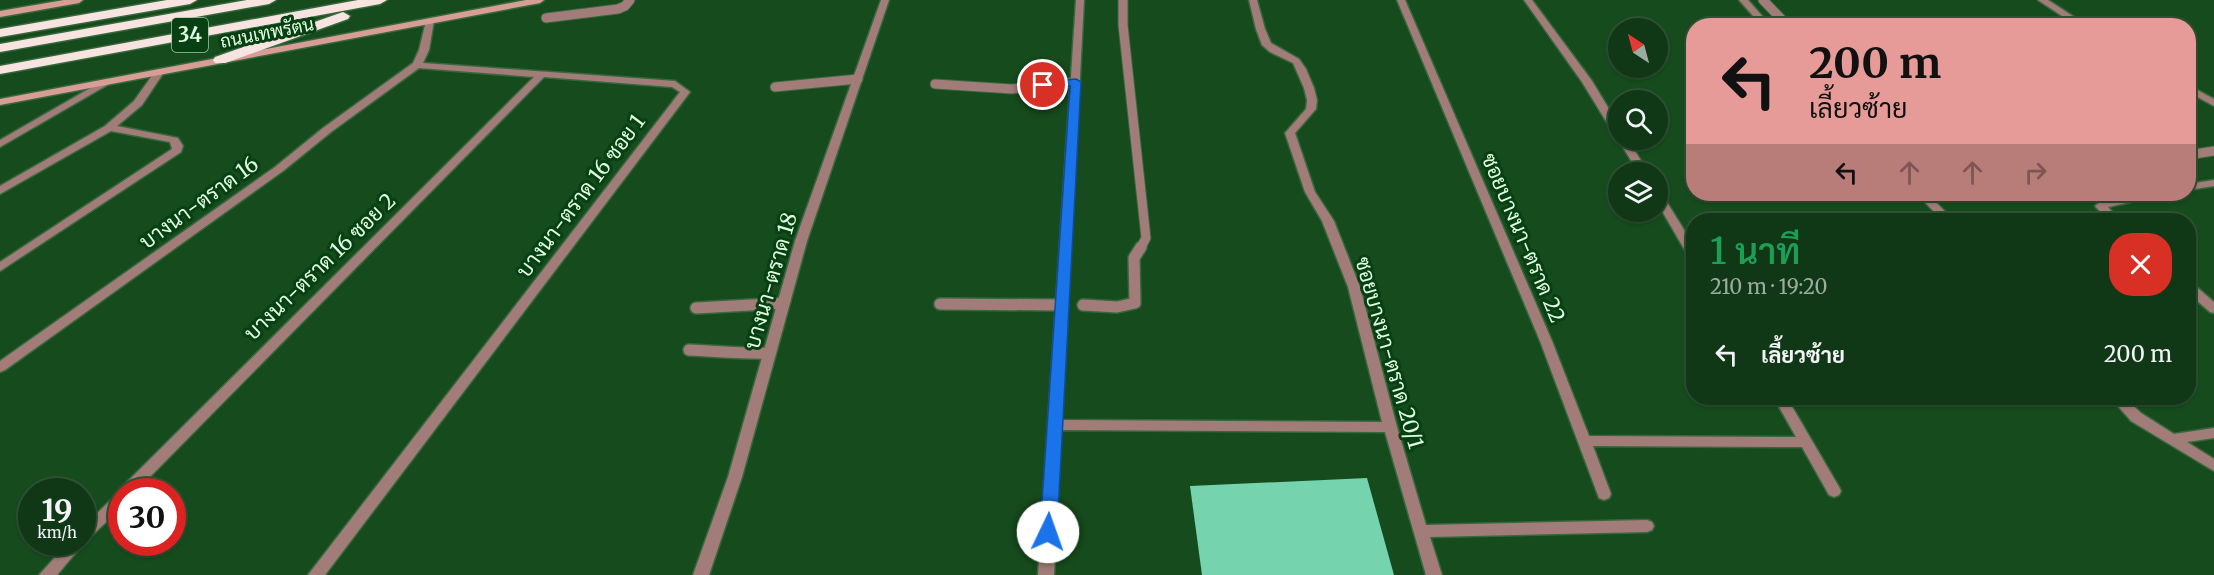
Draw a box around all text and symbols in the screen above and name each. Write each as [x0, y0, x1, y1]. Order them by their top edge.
street label: ถนนเทพรัตน [218, 12, 316, 53]
road number: 34 [172, 18, 208, 52]
north arrow [1608, 18, 1668, 78]
map controls [1608, 18, 1668, 222]
text: 200 m [1809, 37, 1941, 89]
icon: left [1710, 42, 1788, 120]
pin [1017, 59, 1068, 110]
icon: arrive [1026, 68, 1059, 101]
button: search [1608, 90, 1668, 150]
text: เลี้ยวซ้าย [1809, 91, 1907, 125]
street label: บางนา-ตราด 16 ซอย 1 [510, 109, 651, 283]
street label: ซอยบางนา-ตราด 22 [1476, 149, 1571, 327]
street label: บางนา-ตราด 16 [134, 150, 264, 255]
icon: left [1830, 156, 1863, 189]
icon: ahead [1893, 156, 1926, 189]
icon: ahead [1956, 156, 1989, 189]
icon: right [2019, 156, 2052, 189]
button: layers [1608, 162, 1668, 222]
street label: บางนา-ตราด 16 ซอย 2 [238, 187, 401, 346]
street label: บางนา-ตราด 18 [738, 209, 803, 352]
text: 1 นาที [1710, 229, 1800, 274]
button: close [2109, 233, 2172, 296]
street label: ซอยบางนา-ตราด 20/1 [1349, 254, 1430, 452]
text: 210 m · 19:20 [1710, 274, 1827, 299]
icon: left [1710, 338, 1743, 371]
text: 200 m [2104, 340, 2172, 368]
text: เลี้ยวซ้าย [1761, 341, 1845, 369]
speed limit sign: 30 [108, 478, 186, 556]
text: 19 [41, 491, 73, 529]
position arrow [1016, 500, 1080, 564]
text: km/h [37, 523, 77, 542]

